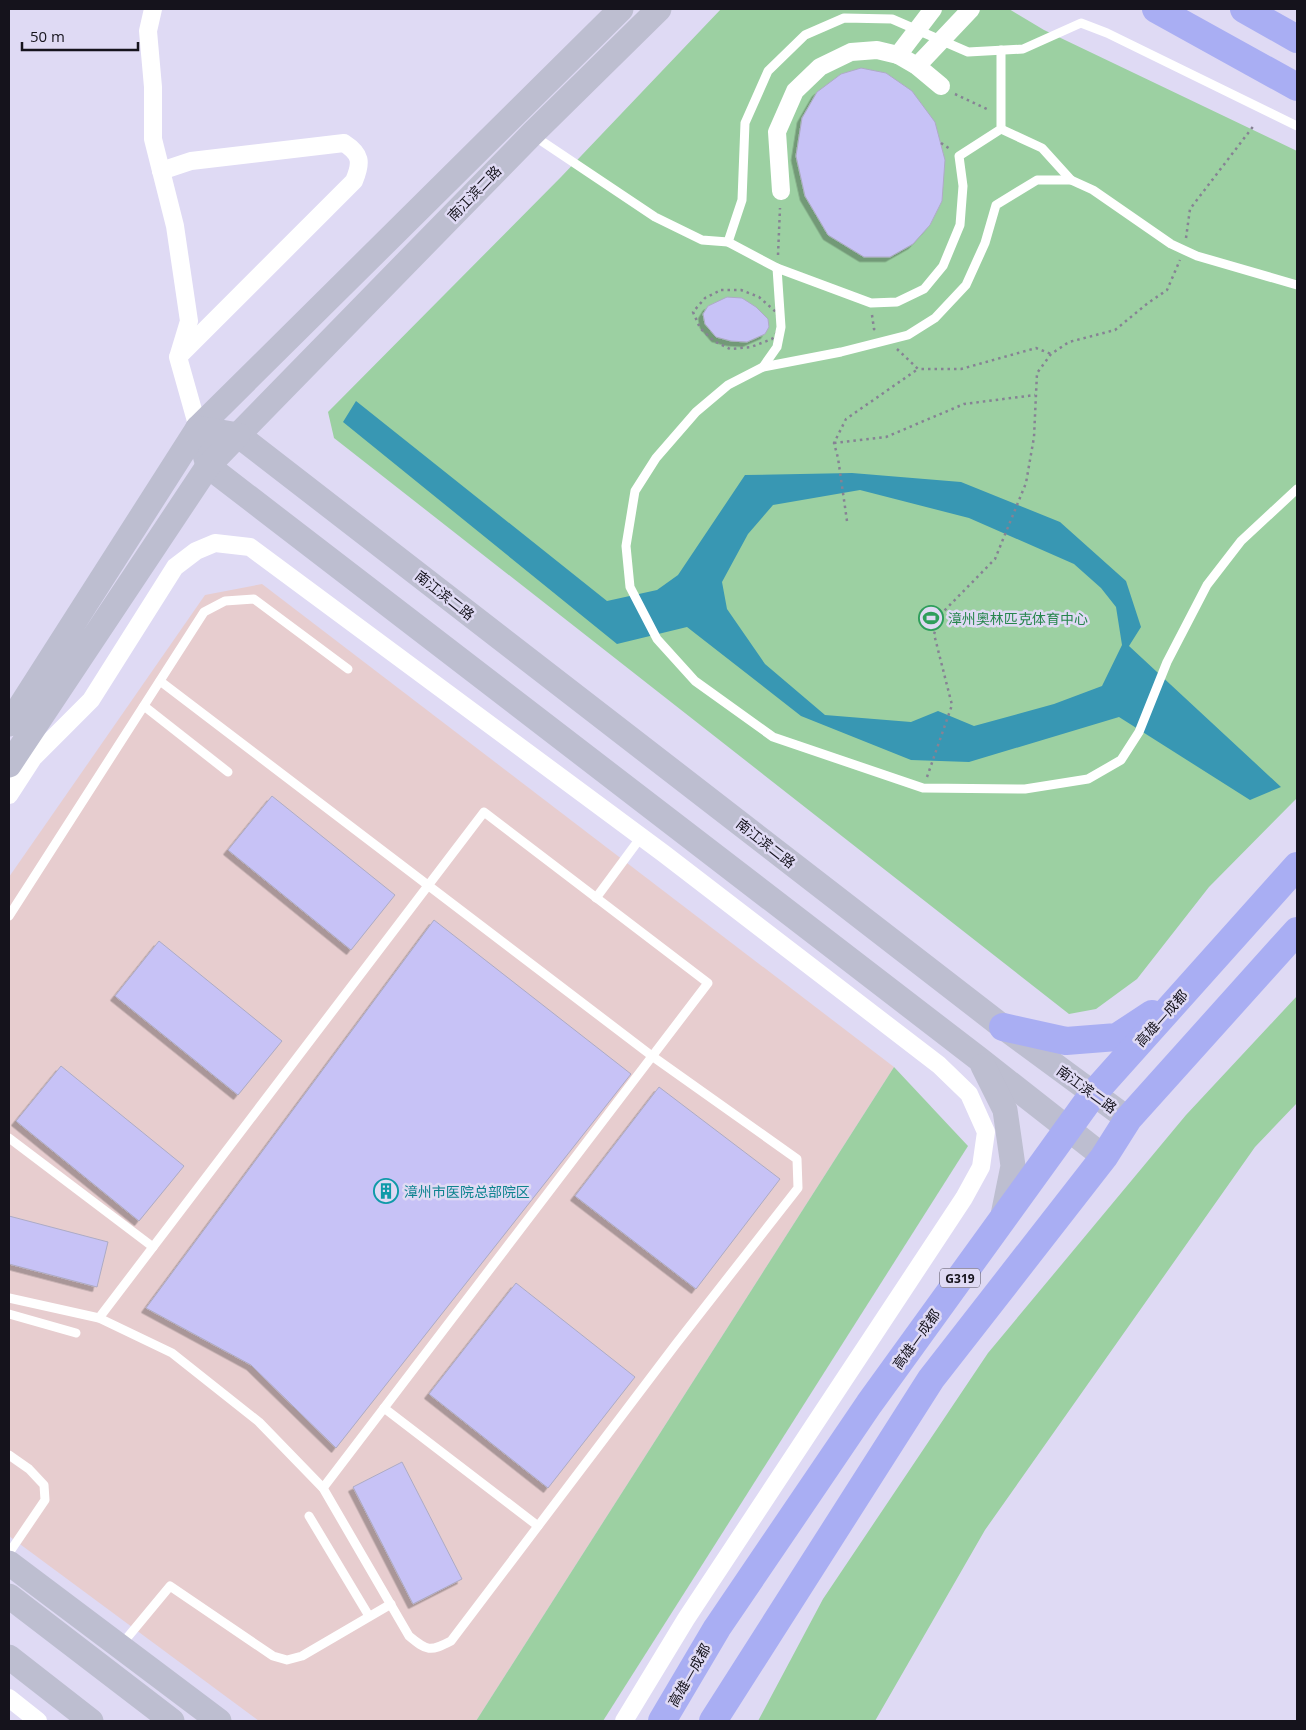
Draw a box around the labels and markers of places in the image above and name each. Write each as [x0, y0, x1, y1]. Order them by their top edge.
sports icon: 漳州奥林匹克体育中心 [918, 605, 944, 631]
place label: 漳州奥林匹克体育中心 [948, 609, 1088, 628]
building icon: 漳州市医院总部院区 [373, 1178, 399, 1204]
place label: 漳州市医院总部院区 [404, 1182, 530, 1201]

